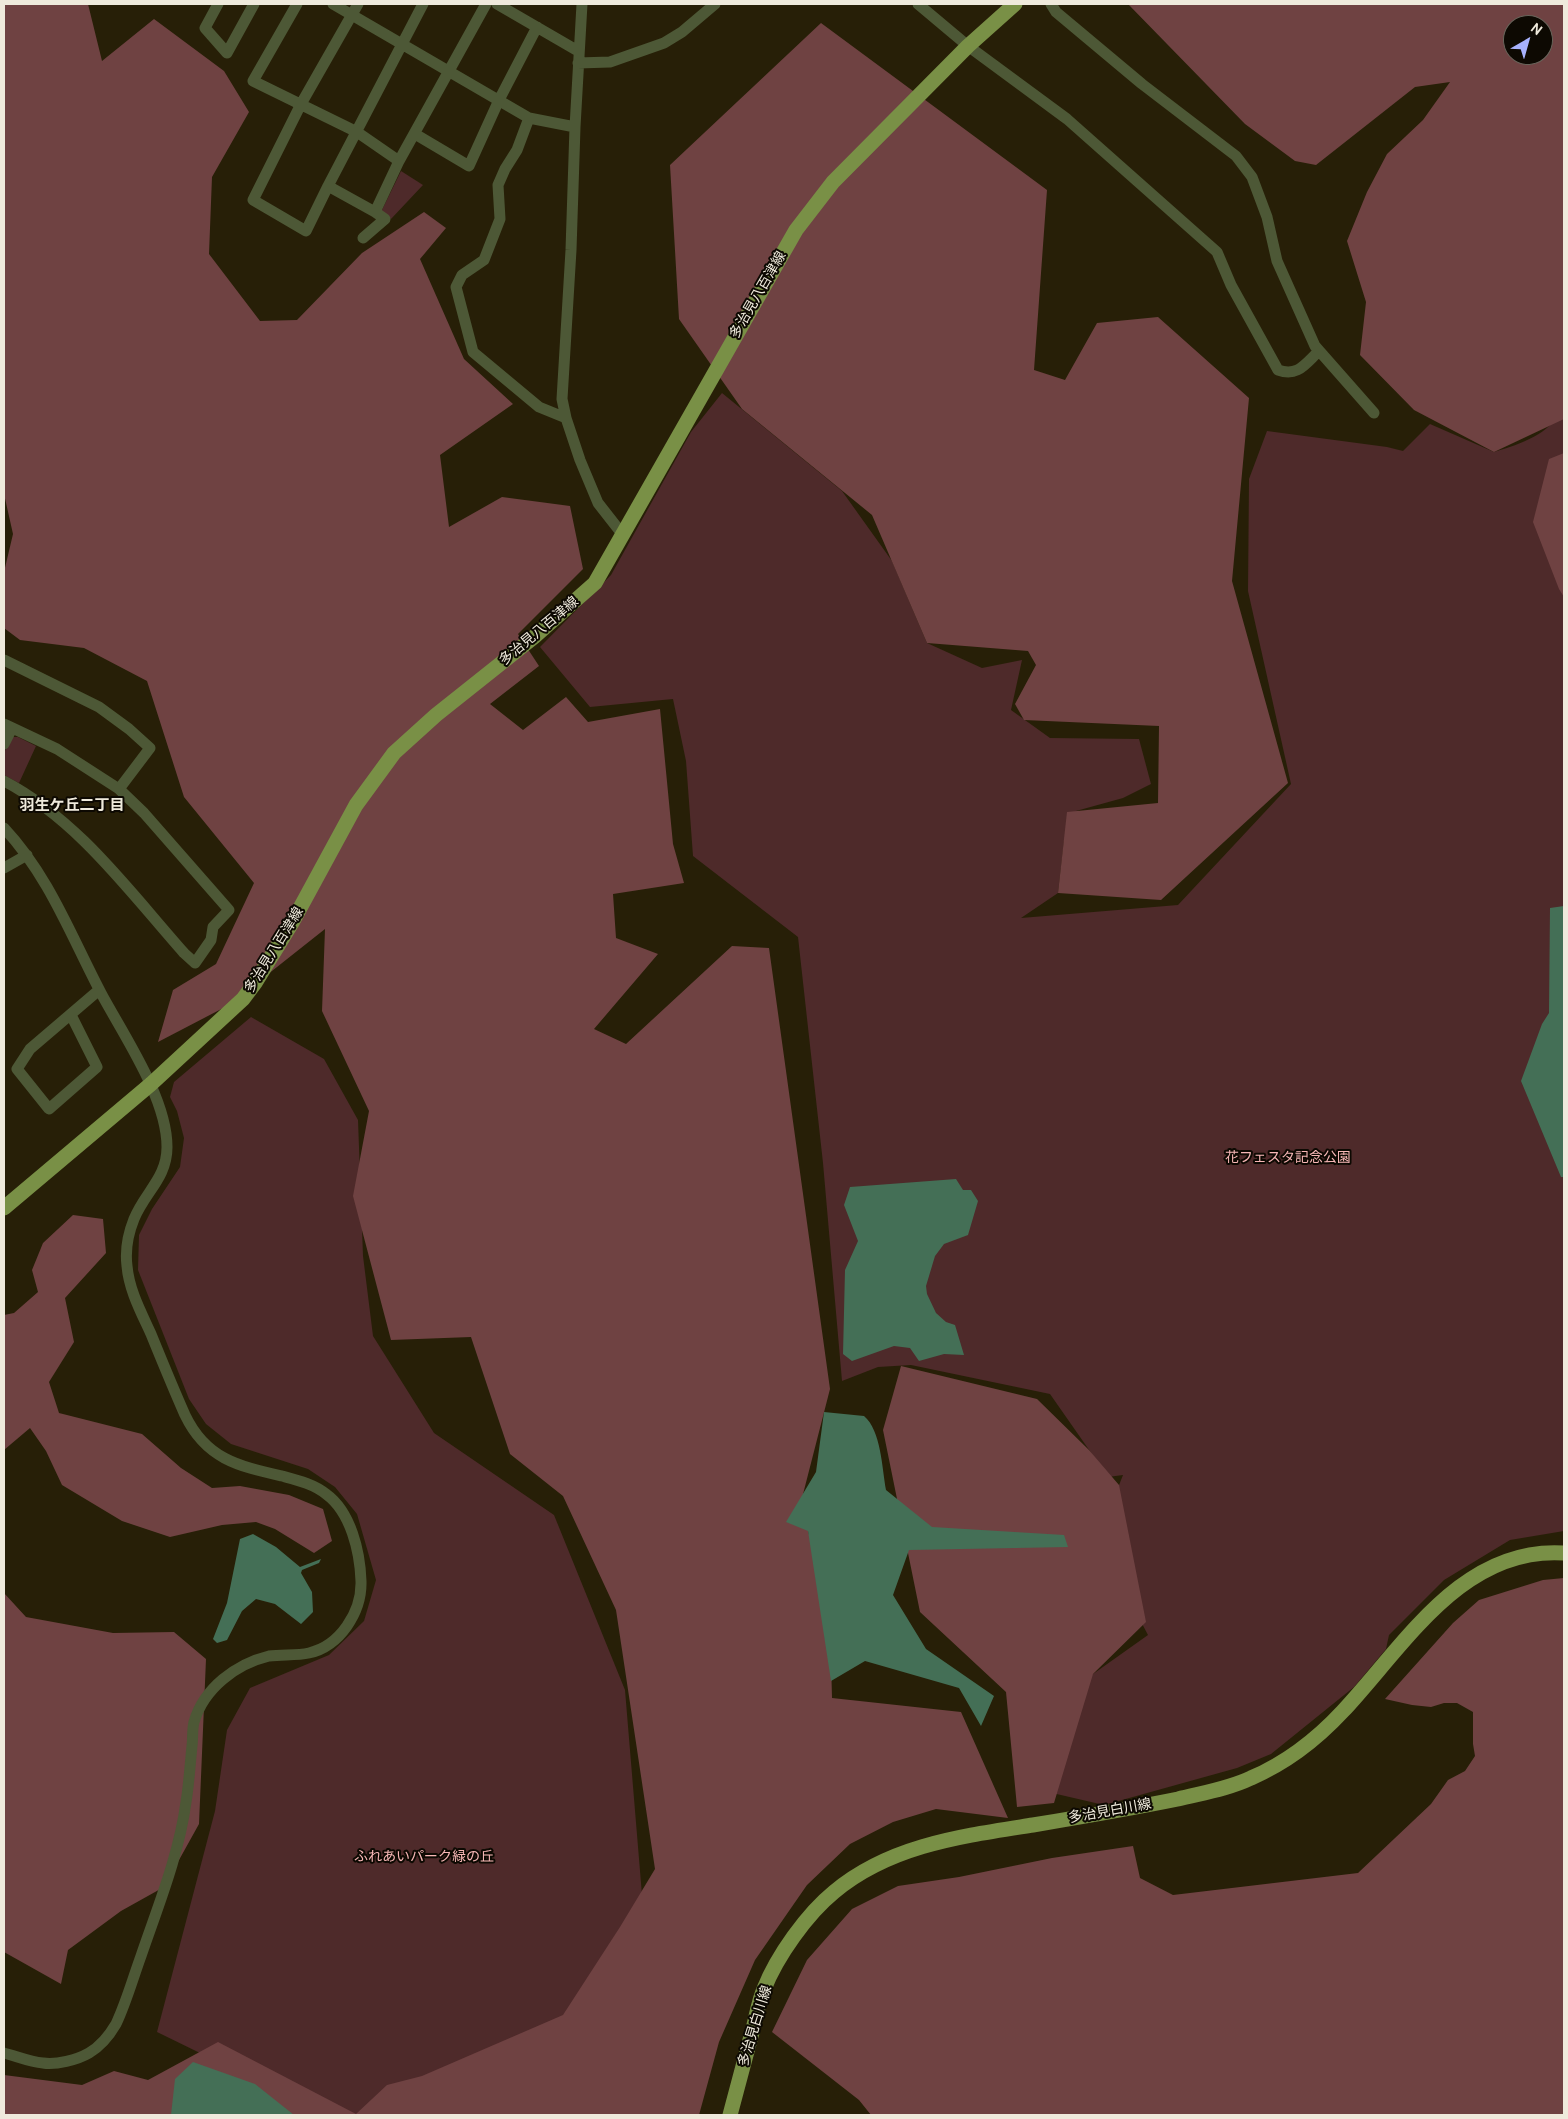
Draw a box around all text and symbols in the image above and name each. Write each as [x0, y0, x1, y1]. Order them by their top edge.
north arrow [1503, 15, 1553, 65]
text: N [1527, 19, 1546, 39]
street label: 多治見八百津線 [726, 248, 790, 342]
street label: 多治見八百津線 [496, 593, 582, 669]
district label: 羽生ケ丘二丁目 [20, 797, 124, 815]
street label: 多治見八百津線 [241, 904, 307, 996]
park label: 花フェスタ記念公園 [1225, 1150, 1351, 1166]
street label: 多治見白川線 [1067, 1795, 1153, 1827]
park label: ふれあいパーク緑の丘 [354, 1849, 494, 1865]
street label: 多治見白川線 [735, 1983, 775, 2069]

